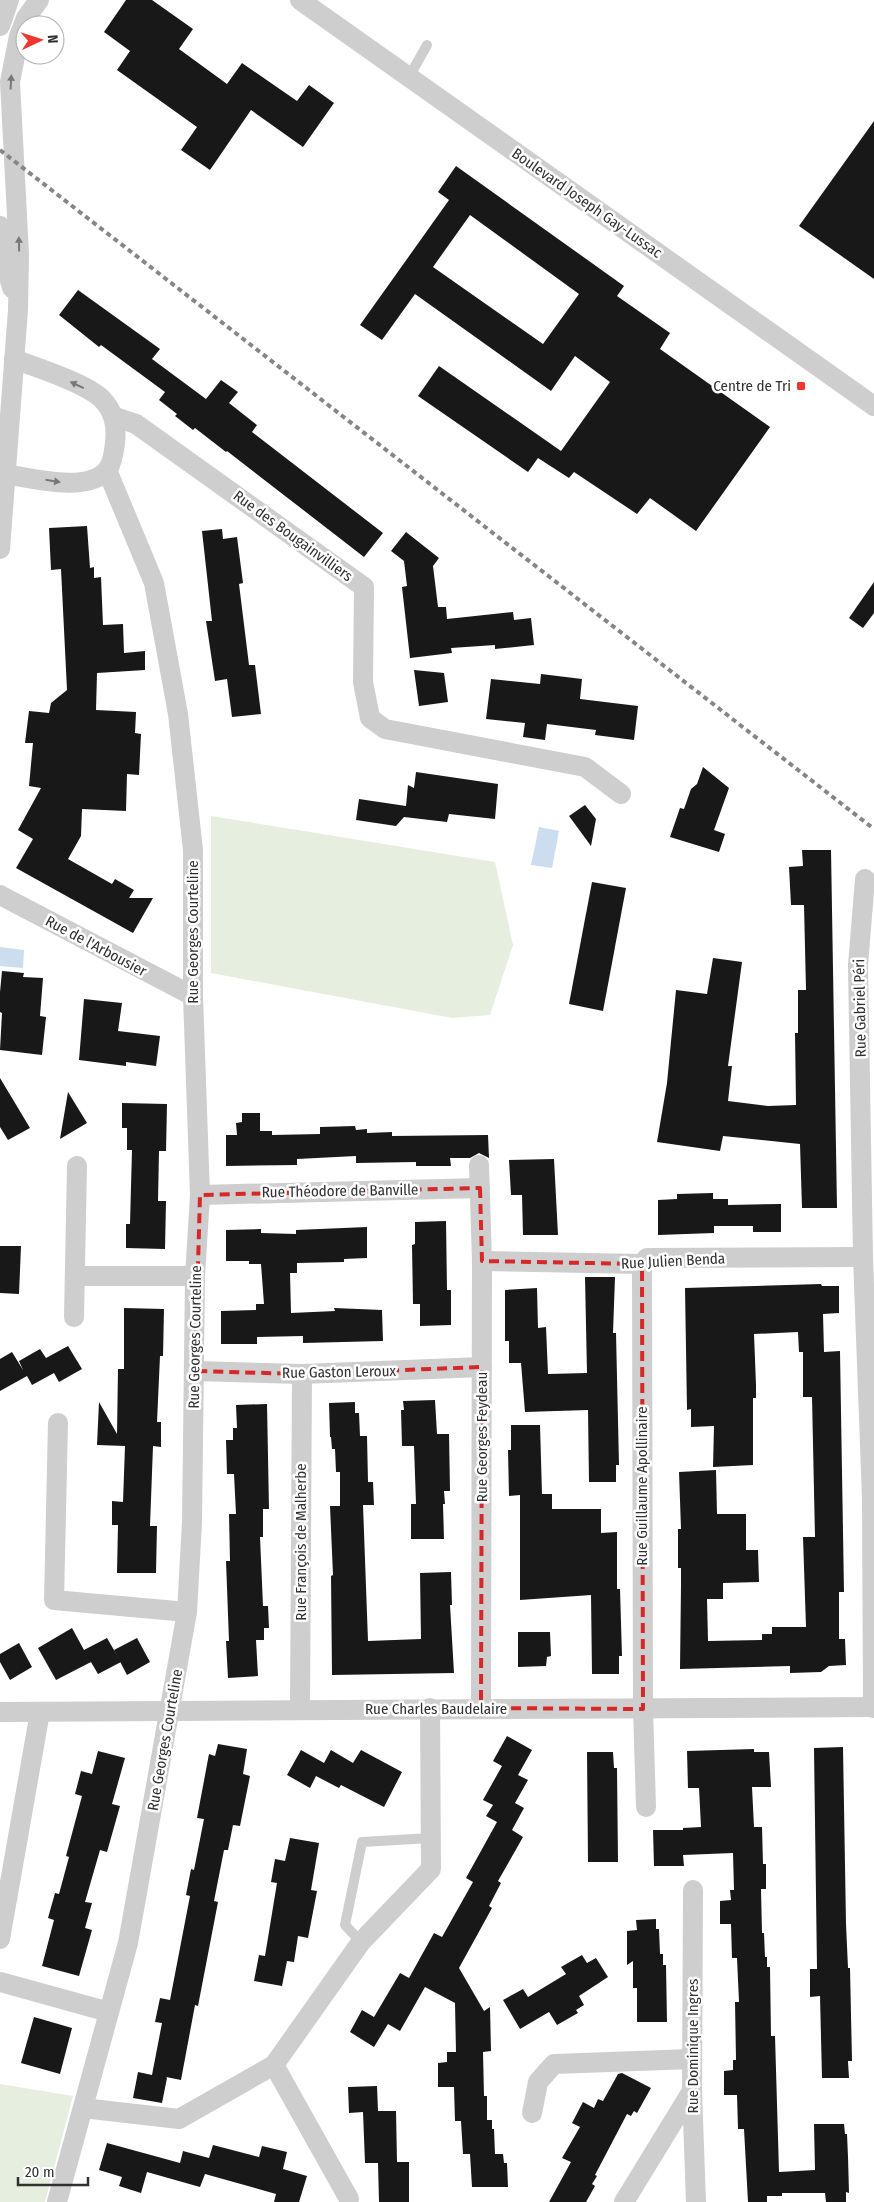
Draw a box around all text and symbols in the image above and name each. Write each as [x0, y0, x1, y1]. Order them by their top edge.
north arrow [15, 15, 65, 65]
text: N [44, 34, 61, 44]
one-way arrow [8, 73, 16, 89]
street label: Boulevard Joseph Gay-Lussac [509, 144, 666, 262]
one-way arrow [15, 235, 23, 251]
place label: Centre de Tri [713, 377, 791, 395]
marker: Centre de Tri [795, 380, 807, 392]
one-way arrow [70, 381, 84, 389]
one-way arrow [45, 478, 61, 486]
street label: Rue des Bougainvilliers [230, 487, 356, 585]
street label: Rue Georges Courteline [184, 860, 202, 1004]
street label: Rue de l'Arbousier [42, 912, 150, 981]
street label: Rue Gabriel Péri [850, 959, 870, 1057]
street label: Rue Théodore de Banville [261, 1181, 419, 1201]
street label: Rue Julien Benda [620, 1249, 726, 1273]
street label: Rue Georges Courteline [185, 1265, 205, 1409]
street label: Rue Gaston Leroux [282, 1362, 397, 1382]
street label: Rue Georges Feydeau [473, 1372, 491, 1502]
street label: Rue Guillaume Apollinaire [633, 1406, 651, 1566]
street label: Rue François de Malherbe [292, 1463, 310, 1621]
street label: Rue Georges Courteline [144, 1668, 186, 1812]
street label: Rue Charles Baudelaire [365, 1700, 507, 1718]
street label: Rue Dominique Ingres [684, 1979, 702, 2113]
scale bar [18, 2154, 88, 2186]
text: 20 m [25, 2163, 55, 2181]

